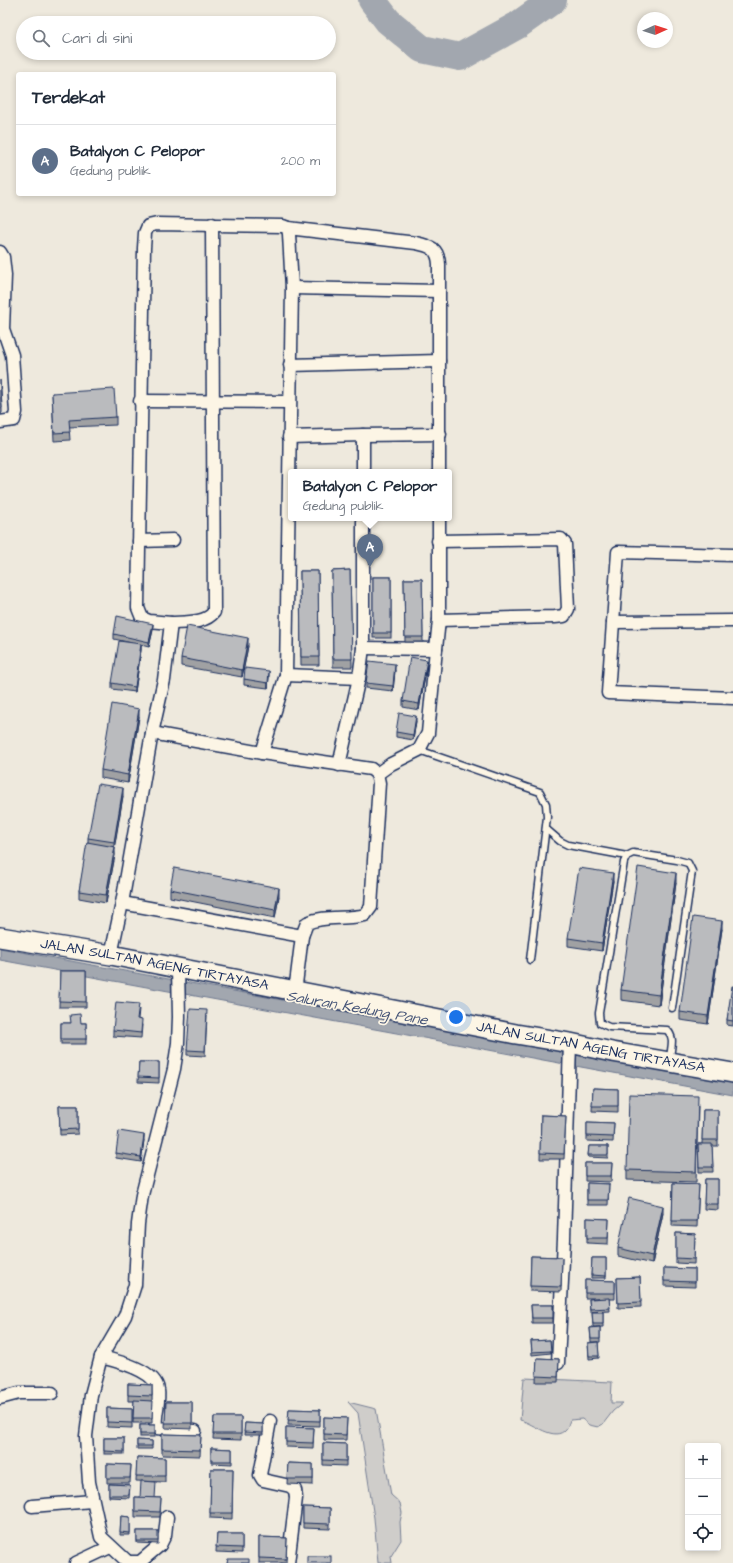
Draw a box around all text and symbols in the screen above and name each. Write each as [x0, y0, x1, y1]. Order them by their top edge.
north arrow [637, 12, 673, 48]
search box [16, 16, 336, 60]
icon: search [30, 27, 52, 49]
text: Cari di sini [62, 28, 132, 49]
text: Terdekat [32, 86, 105, 110]
text: Batalyon C Pelopor [70, 141, 205, 162]
text: A [41, 152, 49, 170]
text: 200 m [281, 152, 320, 170]
text: Gedung publik [70, 162, 151, 180]
popup [288, 469, 452, 521]
text: Batalyon C Pelopor [303, 476, 437, 497]
text: Gedung publik [303, 497, 383, 515]
pin: A [357, 534, 383, 567]
street label: JALAN SULTAN AGENG TIRTAYASA [39, 934, 271, 996]
water label: Saluran Kedung Pane [284, 985, 430, 1032]
your location [446, 1007, 466, 1027]
street label: JALAN SULTAN AGENG TIRTAYASA [475, 1016, 707, 1078]
map controls [685, 1443, 721, 1551]
button: + [685, 1443, 721, 1479]
button: − [685, 1479, 721, 1515]
button: locate [685, 1515, 721, 1551]

